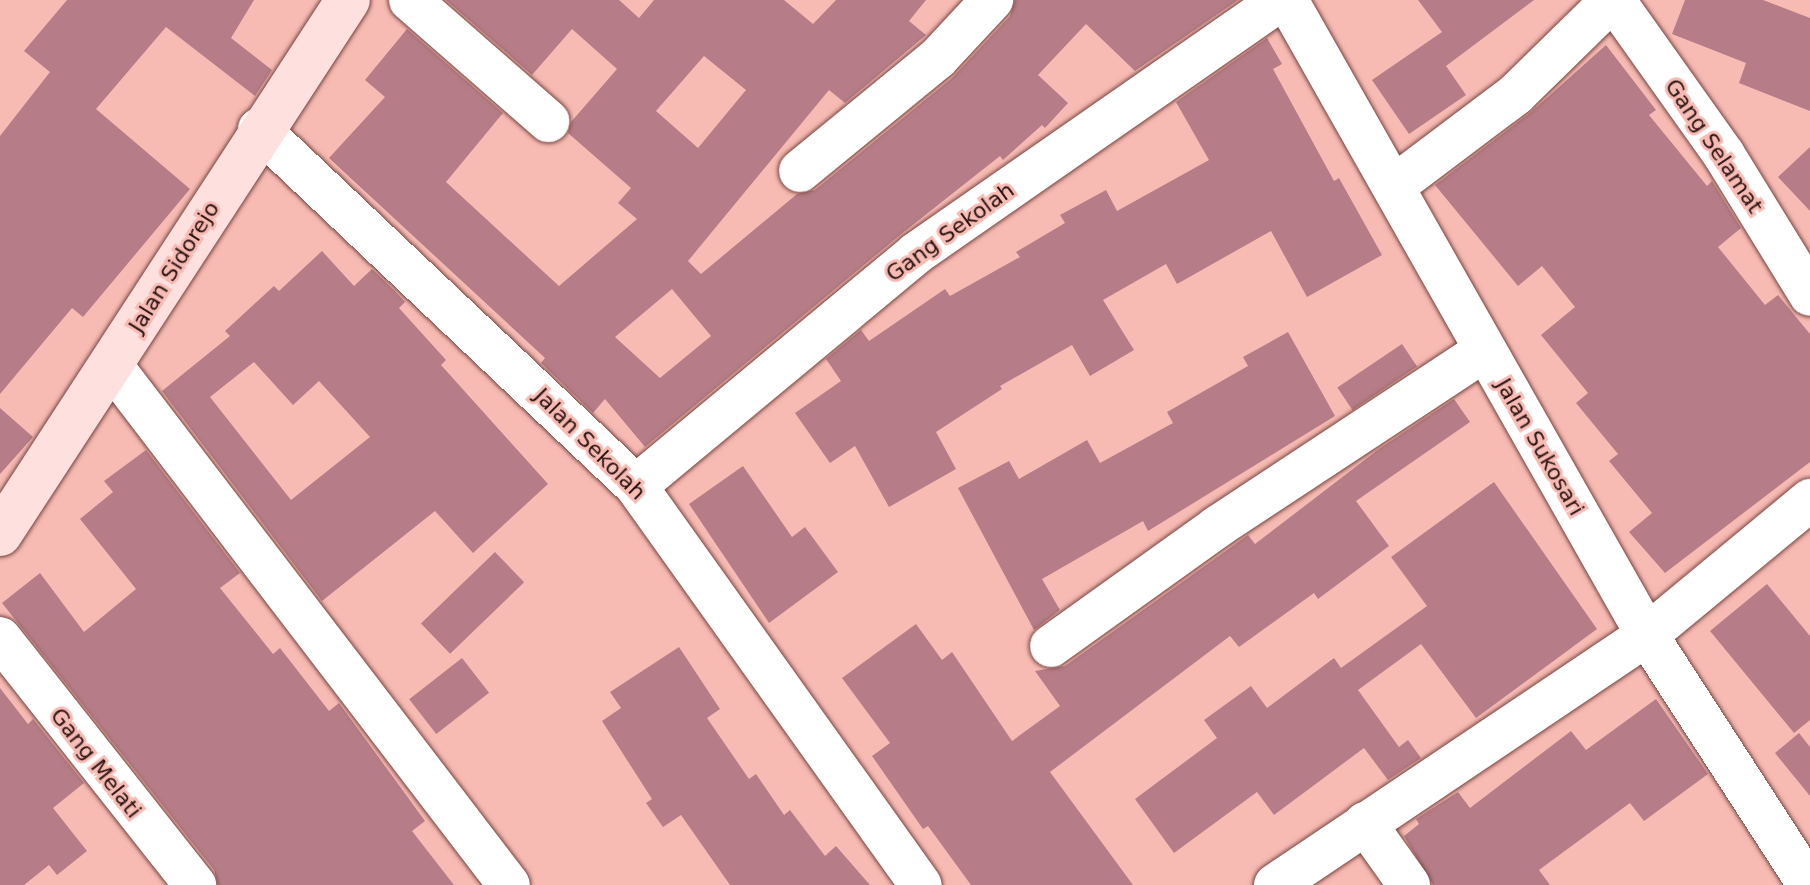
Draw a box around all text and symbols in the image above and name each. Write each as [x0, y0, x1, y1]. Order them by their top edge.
street label: Gang Selamat [1659, 74, 1769, 218]
street label: Gang Sekolah [881, 177, 1019, 287]
street label: Jalan Sidorejo [123, 197, 225, 337]
street label: Jalan Sukosari [1490, 374, 1590, 520]
street label: Jalan Sekolah [529, 383, 651, 505]
street label: Gang Melati [45, 703, 147, 823]

